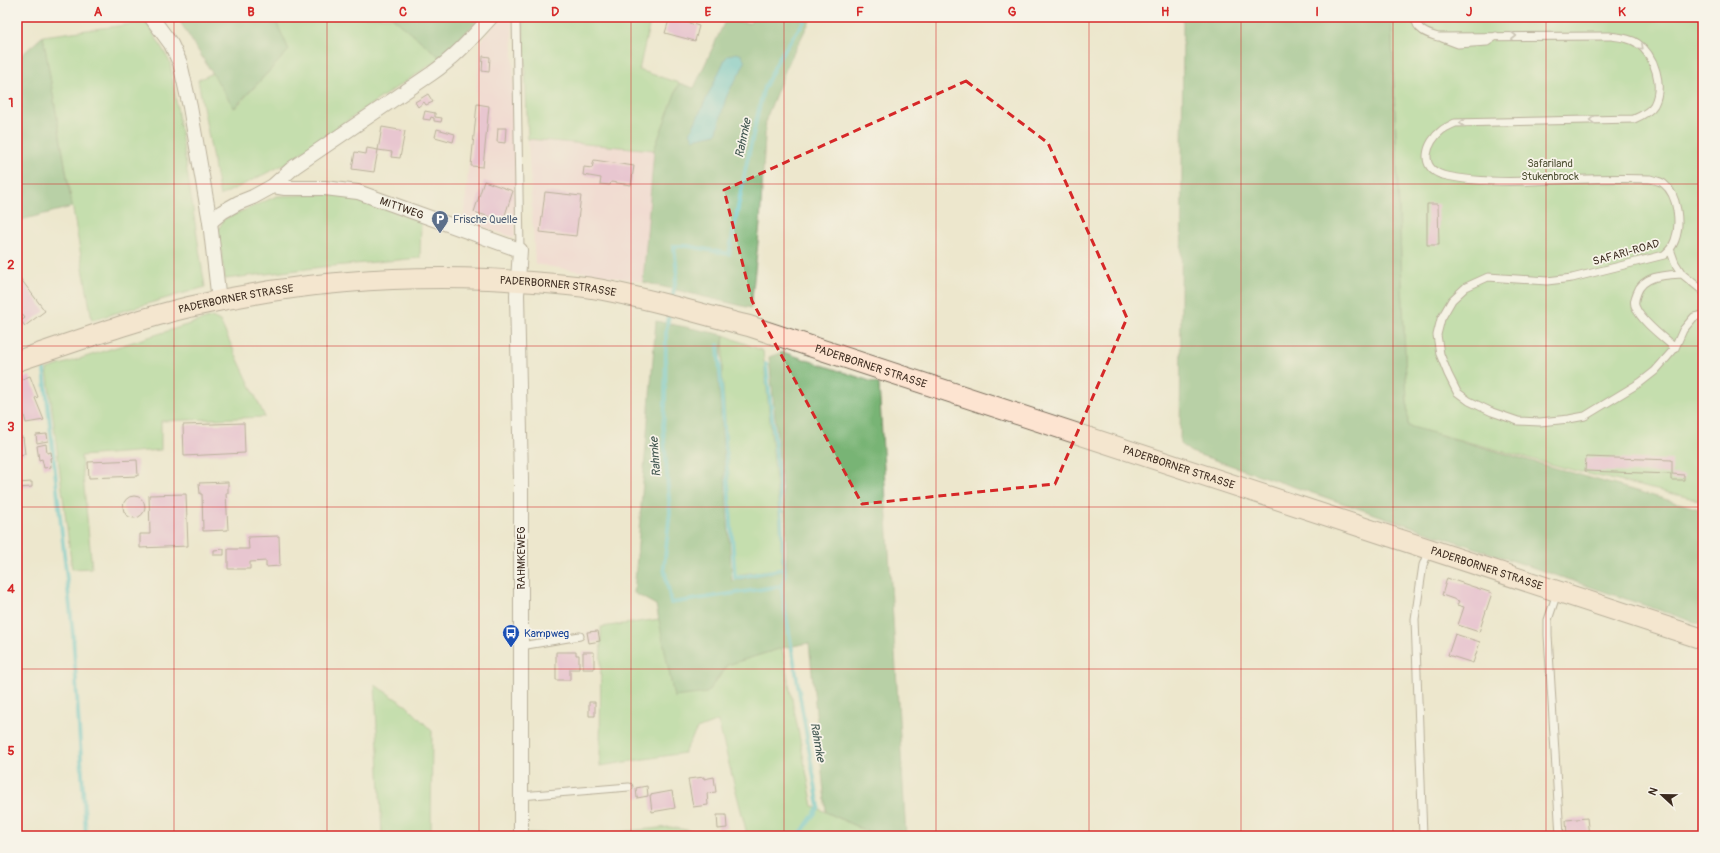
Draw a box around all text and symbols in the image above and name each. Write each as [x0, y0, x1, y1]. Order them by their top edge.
text: A [94, 4, 103, 20]
text: B [247, 4, 255, 20]
text: C [399, 4, 407, 20]
text: D [551, 4, 559, 20]
text: E [705, 4, 712, 20]
text: F [856, 4, 864, 20]
text: G [1008, 4, 1017, 20]
text: H [1161, 4, 1169, 20]
text: I [1315, 4, 1319, 20]
text: J [1466, 4, 1472, 20]
text: K [1618, 4, 1626, 20]
one-way arrow [1511, 32, 1517, 40]
one-way arrow [1636, 43, 1644, 50]
text: 1 [8, 95, 14, 111]
one-way arrow [1589, 115, 1595, 124]
water label: Rahmke [732, 116, 755, 159]
one-way arrow [1459, 119, 1465, 127]
park label: Safariland Stukenbrock [1521, 157, 1579, 183]
street label: MITTWEG [378, 194, 425, 222]
parking icon: Frische Quelle [430, 209, 450, 234]
place label: Frische Quelle [453, 213, 518, 226]
street label: SAFARI-ROAD [1591, 237, 1661, 268]
text: 2 [7, 257, 15, 273]
street label: PADERBORNER STRASSE [499, 274, 618, 299]
street label: PADERBORNER STRASSE [177, 282, 295, 316]
street label: PADERBORNER STRASSE [813, 342, 929, 391]
text: 3 [7, 419, 15, 435]
water label: Rahmke [647, 436, 664, 477]
street label: PADERBORNER STRASSE [1121, 443, 1237, 492]
street label: RAHMKEWEG [515, 526, 528, 590]
street label: PADERBORNER STRASSE [1429, 544, 1545, 593]
text: 4 [7, 581, 15, 597]
bus stop icon: Kampweg [501, 623, 521, 648]
place label: Kampweg [524, 627, 570, 640]
water label: Rahmke [807, 721, 829, 764]
text: 5 [7, 743, 15, 759]
north arrow [1642, 775, 1682, 815]
text: N [1646, 785, 1661, 797]

